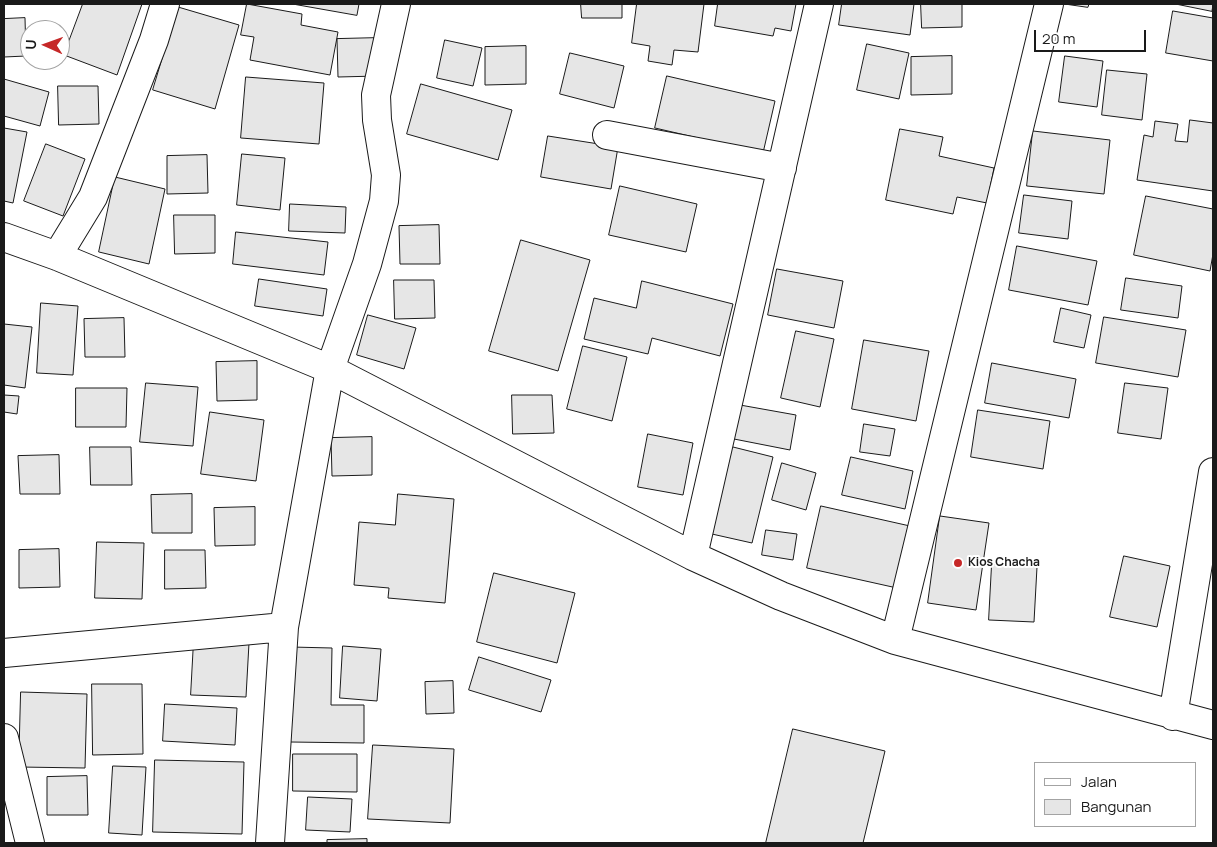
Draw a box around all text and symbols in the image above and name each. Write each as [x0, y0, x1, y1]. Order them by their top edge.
north arrow [20, 20, 70, 70]
scale bar [1037, 20, 1150, 52]
text: 20 m [1042, 28, 1075, 49]
text: U [21, 39, 40, 50]
place label: Kios Chacha [968, 556, 1040, 570]
marker: Kios Chacha [952, 557, 964, 569]
legend [1034, 762, 1197, 827]
text: Jalan [1081, 771, 1117, 792]
text: Bangunan [1081, 796, 1151, 817]

